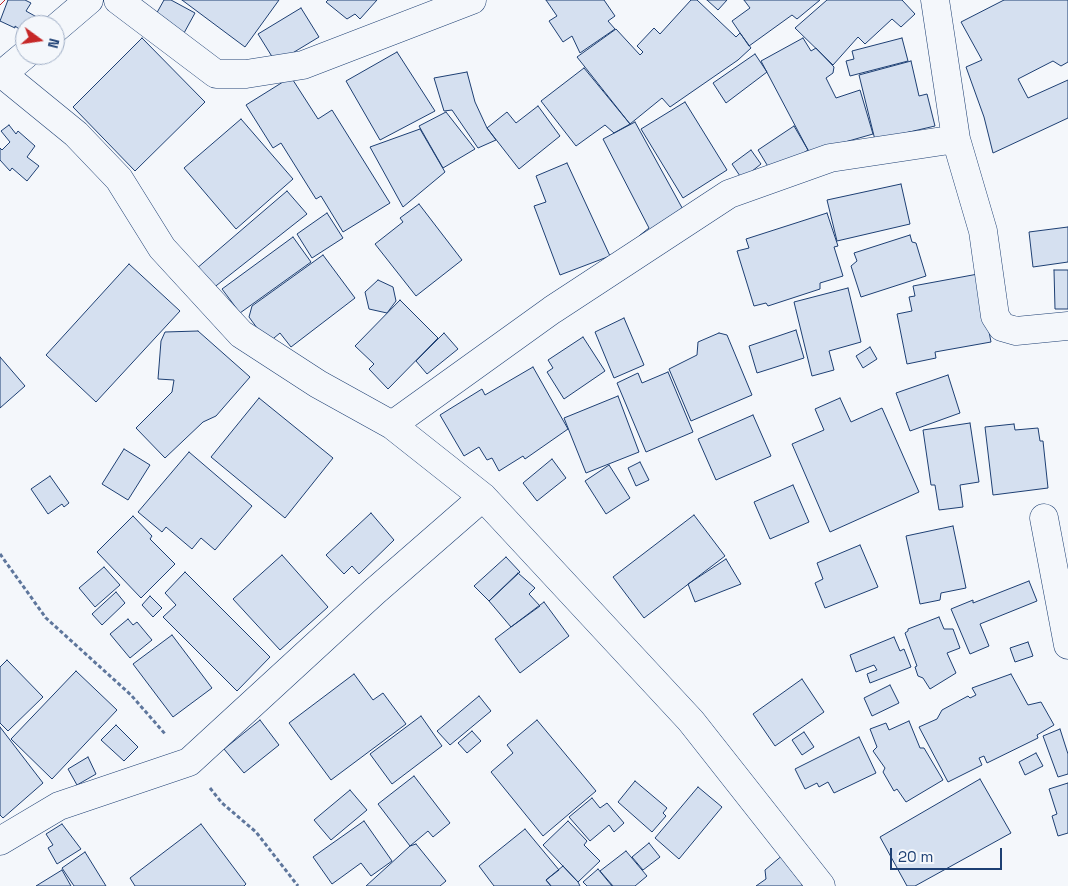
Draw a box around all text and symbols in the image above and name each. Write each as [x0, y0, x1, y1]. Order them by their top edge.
north arrow [15, 15, 65, 65]
text: N [44, 37, 63, 50]
scale bar [893, 838, 1006, 870]
text: 20 m [898, 847, 933, 866]

